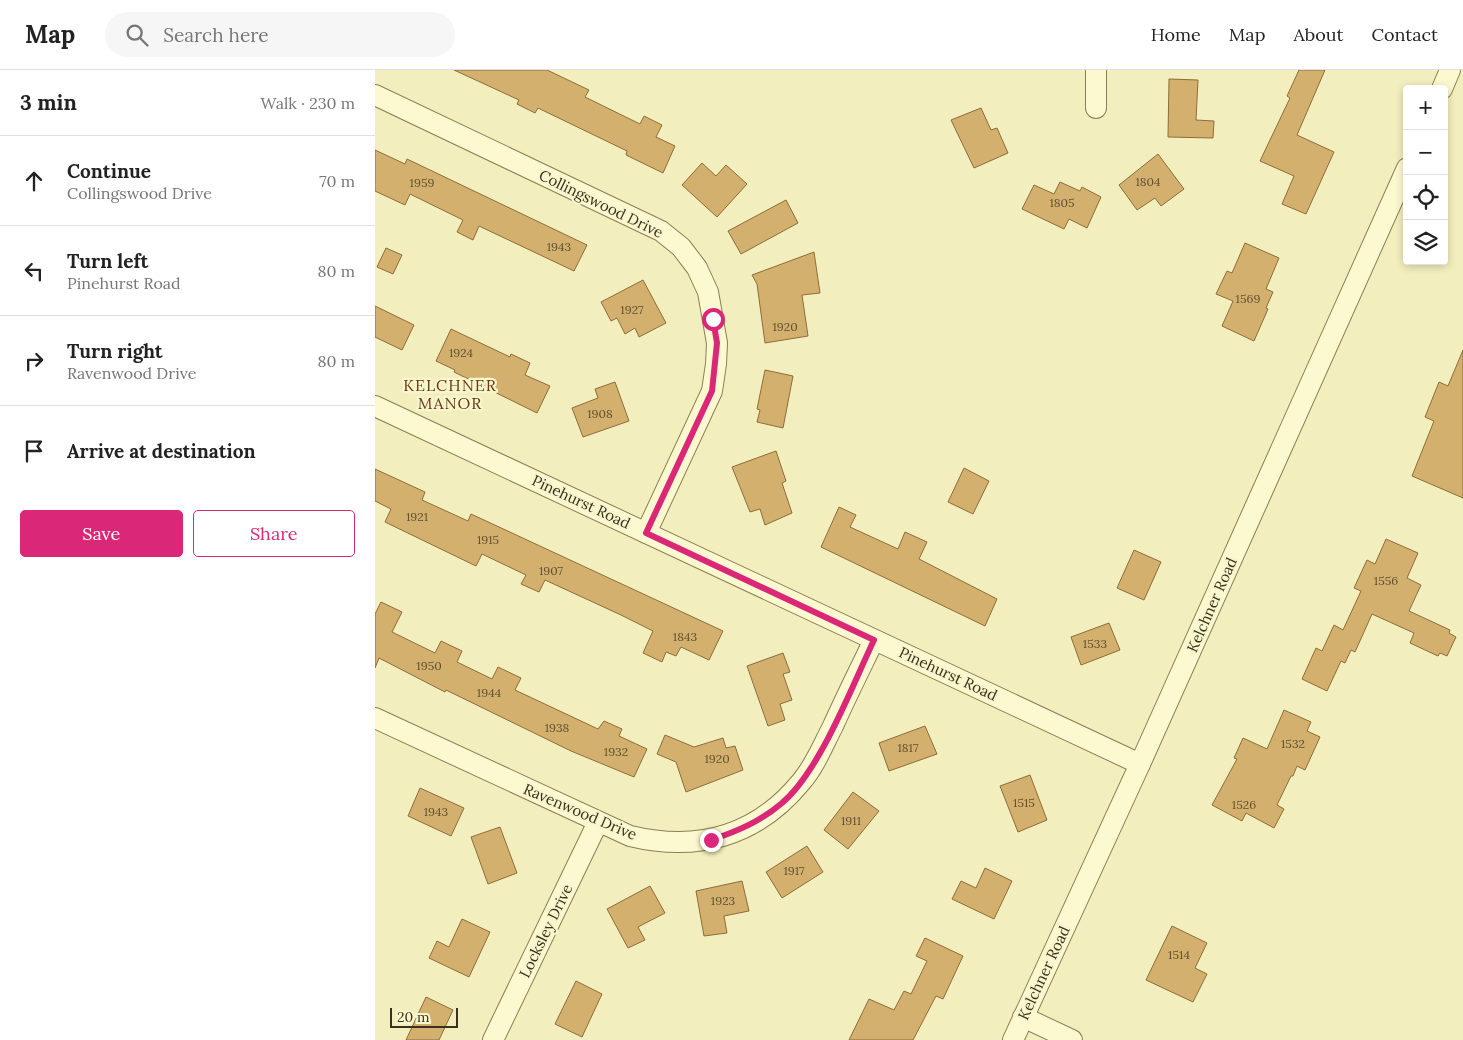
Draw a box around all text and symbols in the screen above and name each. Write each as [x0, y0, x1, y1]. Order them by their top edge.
search box [105, 12, 455, 57]
text: Map [25, 19, 75, 50]
icon: search [123, 21, 151, 49]
text: Search here [163, 23, 269, 47]
text: Home [1151, 23, 1201, 46]
text: Map [1229, 23, 1265, 46]
text: About [1293, 23, 1343, 46]
text: Contact [1371, 23, 1438, 46]
map controls [1403, 85, 1448, 265]
button: + [1403, 85, 1448, 130]
text: 3 min [20, 89, 77, 116]
text: Walk · 230 m [260, 93, 355, 113]
button: − [1403, 130, 1448, 175]
text: Continue [67, 159, 151, 183]
street label: Collingswood Drive [536, 165, 666, 242]
icon: ahead [20, 167, 48, 195]
text: 70 m [319, 171, 355, 191]
house number: 1804 [1135, 174, 1161, 189]
house number: 1959 [410, 175, 434, 190]
button: locate [1403, 175, 1448, 220]
text: Collingswood Drive [67, 183, 212, 203]
house number: 1805 [1049, 195, 1075, 210]
button: layers [1403, 220, 1448, 265]
house number: 1943 [547, 239, 572, 254]
text: Turn left [67, 249, 148, 273]
icon: left [20, 257, 48, 285]
text: 80 m [318, 261, 355, 281]
text: Pinehurst Road [67, 273, 181, 293]
house number: 1569 [1236, 291, 1260, 306]
house number: 1927 [620, 302, 644, 317]
route start [702, 308, 725, 331]
house number: 1920 [772, 319, 798, 334]
text: Turn right [67, 339, 163, 363]
house number: 1924 [449, 345, 473, 360]
icon: right [20, 347, 48, 375]
text: 80 m [318, 351, 355, 371]
text: Ravenwood Drive [67, 363, 196, 383]
district label: KELCHNER MANOR [403, 375, 497, 413]
house number: 1908 [587, 406, 613, 421]
icon: arrive [20, 437, 48, 465]
text: Arrive at destination [67, 439, 256, 463]
street label: Pinehurst Road [529, 470, 633, 533]
house number: 1921 [406, 509, 428, 524]
button: Save [20, 510, 183, 557]
button: Share [193, 510, 355, 557]
house number: 1915 [477, 532, 499, 547]
street label: Kelchner Road [1182, 554, 1241, 655]
house number: 1907 [539, 563, 563, 578]
house number: 1556 [1374, 573, 1398, 588]
house number: 1843 [673, 629, 697, 644]
house number: 1533 [1083, 636, 1107, 651]
street label: Pinehurst Road [896, 642, 1000, 705]
house number: 1950 [416, 658, 442, 673]
house number: 1944 [477, 685, 502, 700]
house number: 1938 [545, 720, 570, 735]
house number: 1532 [1281, 736, 1305, 751]
house number: 1817 [897, 740, 919, 755]
house number: 1932 [604, 744, 628, 759]
house number: 1920 [704, 751, 730, 766]
street label: Ravenwood Drive [521, 779, 640, 844]
house number: 1515 [1013, 795, 1035, 810]
house number: 1526 [1232, 797, 1256, 812]
house number: 1943 [424, 804, 449, 819]
house number: 1911 [841, 813, 861, 828]
route end [700, 829, 723, 852]
house number: 1917 [783, 863, 805, 878]
street label: Locksley Drive [515, 881, 576, 981]
house number: 1923 [711, 893, 735, 908]
street label: Kelchner Road [1013, 923, 1074, 1023]
house number: 1514 [1168, 947, 1190, 962]
scale bar [390, 1005, 457, 1028]
text: 20 m [397, 1008, 429, 1026]

